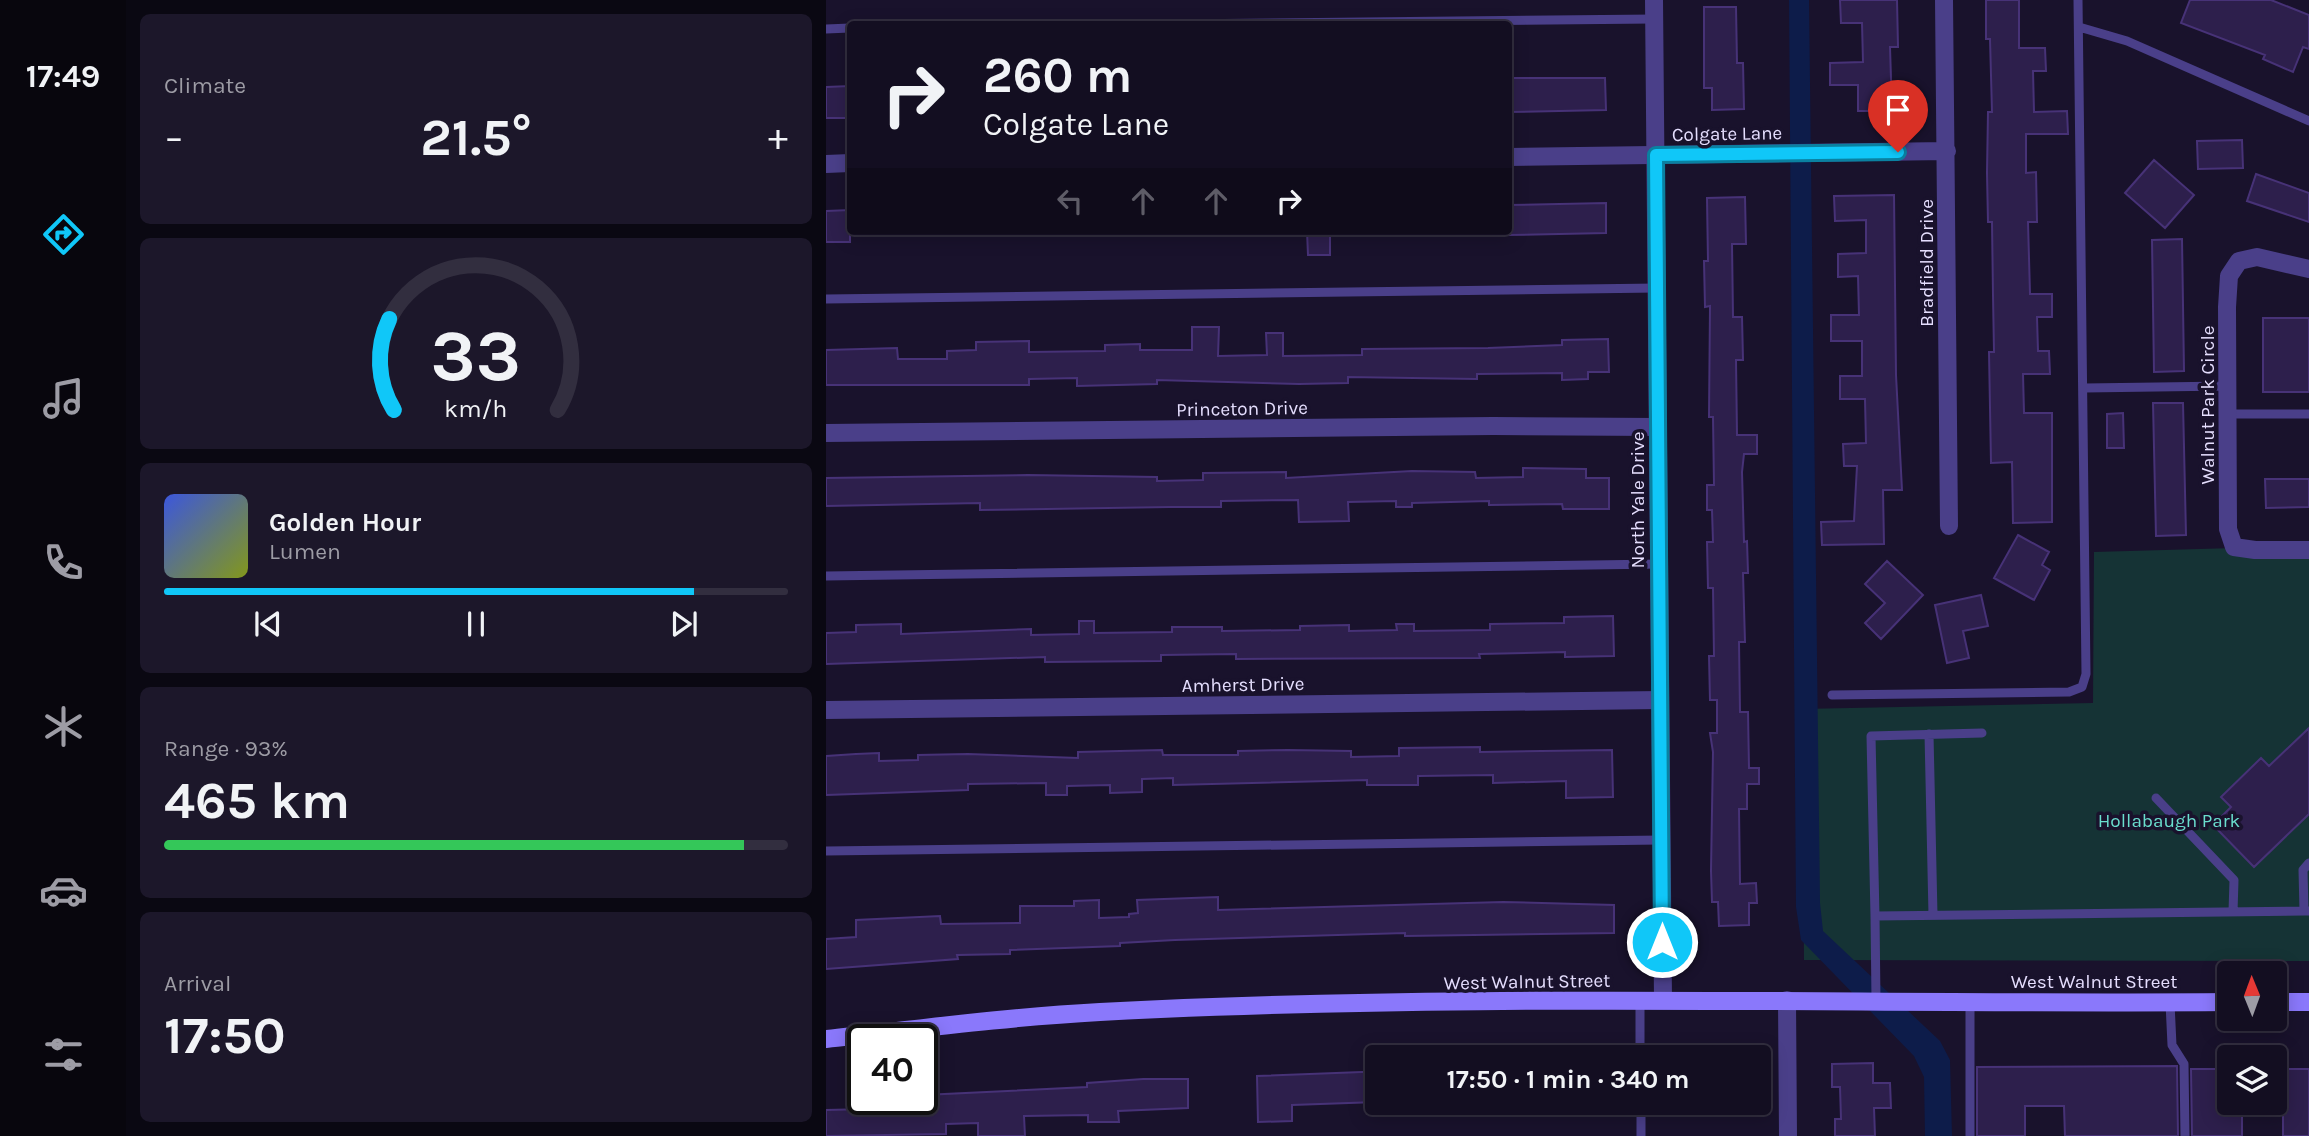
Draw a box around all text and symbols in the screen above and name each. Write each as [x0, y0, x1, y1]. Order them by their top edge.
text: 260 m [983, 47, 1132, 104]
icon: right [868, 49, 959, 140]
text: 17:49 [26, 58, 100, 95]
text: Climate [164, 72, 246, 99]
pin [1868, 80, 1928, 152]
icon: arrive [1879, 91, 1917, 129]
text: Colgate Lane [983, 106, 1169, 143]
text: 21.5° [420, 107, 532, 168]
text: − [164, 115, 184, 160]
text: + [768, 115, 788, 160]
street label: Colgate Lane [1672, 122, 1782, 146]
icon: left [1051, 182, 1089, 220]
icon: ahead [1124, 182, 1162, 220]
icon: ahead [1197, 182, 1235, 220]
icon: right [1270, 182, 1308, 220]
street label: Bradfield Drive [1916, 199, 1938, 327]
icon: directions [39, 210, 88, 259]
text: 33 [431, 313, 521, 398]
street label: Walnut Park Circle [2197, 326, 2219, 484]
icon: music [39, 374, 88, 423]
text: km/h [444, 393, 508, 422]
street label: Princeton Drive [1176, 397, 1308, 421]
street label: North Yale Drive [1627, 431, 1649, 569]
text: Golden Hour [269, 507, 421, 538]
icon: phone [39, 538, 88, 587]
text: Lumen [269, 538, 341, 565]
icon: previous [249, 605, 287, 643]
icon: pause [457, 605, 495, 643]
icon: next [665, 605, 703, 643]
street label: Amherst Drive [1181, 673, 1305, 697]
icon: climate [39, 702, 88, 751]
text: Range · 93% [164, 735, 288, 762]
text: 465 km [164, 770, 350, 831]
park label: Hollabaugh Park [2098, 810, 2241, 832]
icon: car [39, 866, 88, 915]
position arrow [1625, 905, 1699, 979]
north arrow [2217, 961, 2287, 1031]
map controls [2217, 961, 2287, 1115]
text: Arrival [164, 970, 231, 997]
street label: West Walnut Street [1443, 970, 1611, 994]
street label: West Walnut Street [2011, 971, 2177, 993]
text: 17:50 [164, 1005, 286, 1066]
speed limit sign: 40 [847, 1024, 938, 1115]
icon: filters [39, 1030, 88, 1079]
button: layers [2217, 1045, 2287, 1115]
text: 17:50 · 1 min · 340 m [1447, 1064, 1689, 1095]

